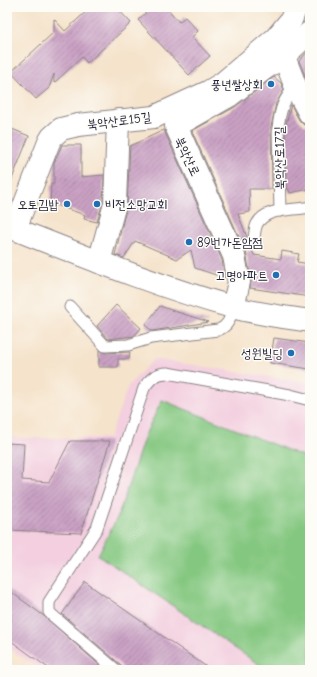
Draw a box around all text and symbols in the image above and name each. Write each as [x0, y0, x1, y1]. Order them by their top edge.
place label: 풍년쌀상회 [211, 77, 263, 92]
marker: 풍년쌀상회 [266, 79, 276, 89]
street label: 북악산로15길 [86, 109, 152, 132]
street label: 북악산로17길 [271, 126, 288, 190]
street label: 북악산로 [172, 134, 203, 178]
place label: 오토김밥 [17, 197, 60, 212]
place label: 비전소망교회 [105, 197, 168, 212]
marker: 오토김밥 [62, 199, 72, 209]
marker: 비전소망교회 [92, 199, 102, 209]
place label: 89번가돈암점 [197, 235, 263, 250]
marker: 89번가돈암점 [184, 237, 194, 247]
place label: 고명아파트 [216, 268, 268, 283]
marker: 고명아파트 [271, 270, 281, 280]
place label: 성원빌딩 [241, 346, 283, 361]
marker: 성원빌딩 [286, 348, 296, 358]

